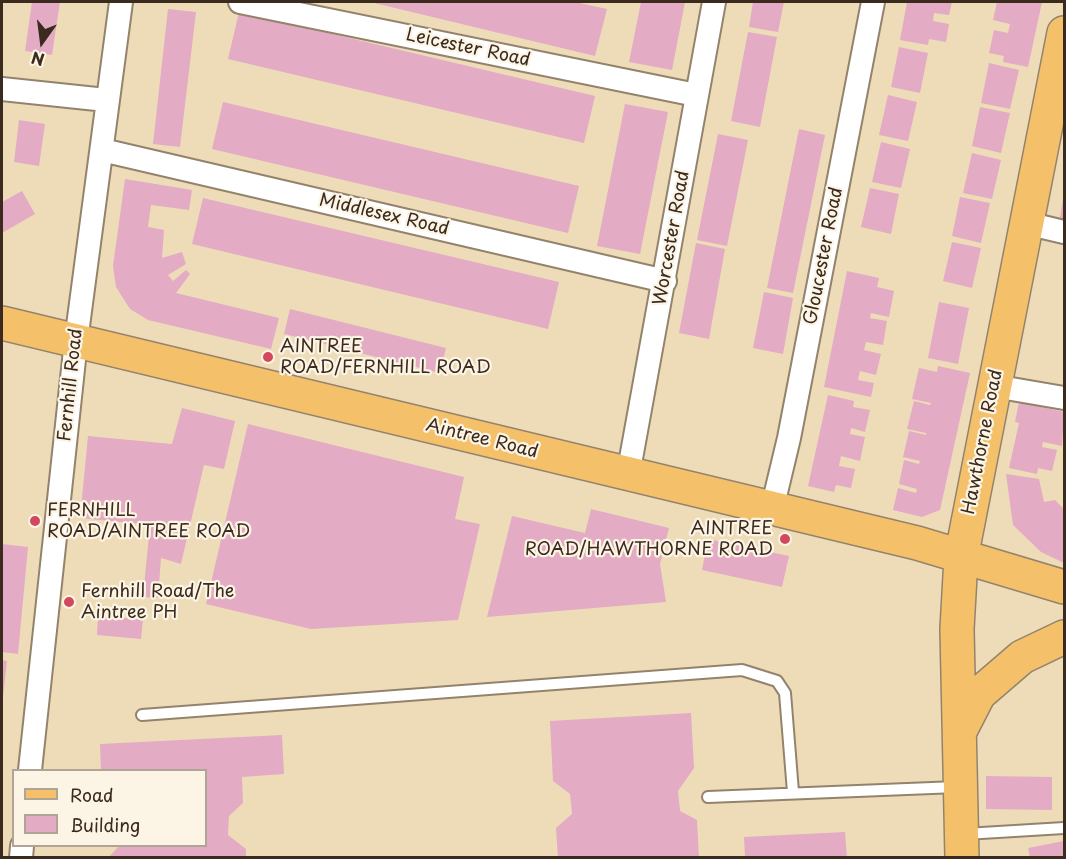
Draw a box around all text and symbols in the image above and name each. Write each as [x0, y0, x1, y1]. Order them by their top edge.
north arrow [12, 12, 72, 72]
street label: Leicester Road [404, 24, 532, 72]
text: N [29, 46, 47, 73]
street label: Worcester Road [650, 169, 694, 307]
street label: Gloucester Road [800, 185, 848, 327]
street label: Middlesex Road [317, 190, 451, 240]
street label: Fernhill Road [54, 327, 88, 443]
place label: AINTREE ROAD/FERNHILL ROAD [280, 336, 491, 378]
marker: AINTREE ROAD/FERNHILL ROAD [261, 350, 275, 364]
street label: Hawthorne Road [958, 368, 1008, 516]
street label: Aintree Road [424, 415, 540, 463]
place label: FERNHILL ROAD/AINTREE ROAD [47, 500, 250, 542]
marker: FERNHILL ROAD/AINTREE ROAD [28, 514, 42, 528]
place label: AINTREE ROAD/HAWTHORNE ROAD [525, 518, 773, 560]
marker: AINTREE ROAD/HAWTHORNE ROAD [778, 532, 792, 546]
place label: Fernhill Road/The Aintree PH [81, 581, 234, 624]
marker: Fernhill Road/The Aintree PH [62, 595, 76, 609]
legend [12, 769, 207, 847]
text: Road [70, 781, 114, 808]
text: Building [70, 811, 140, 838]

